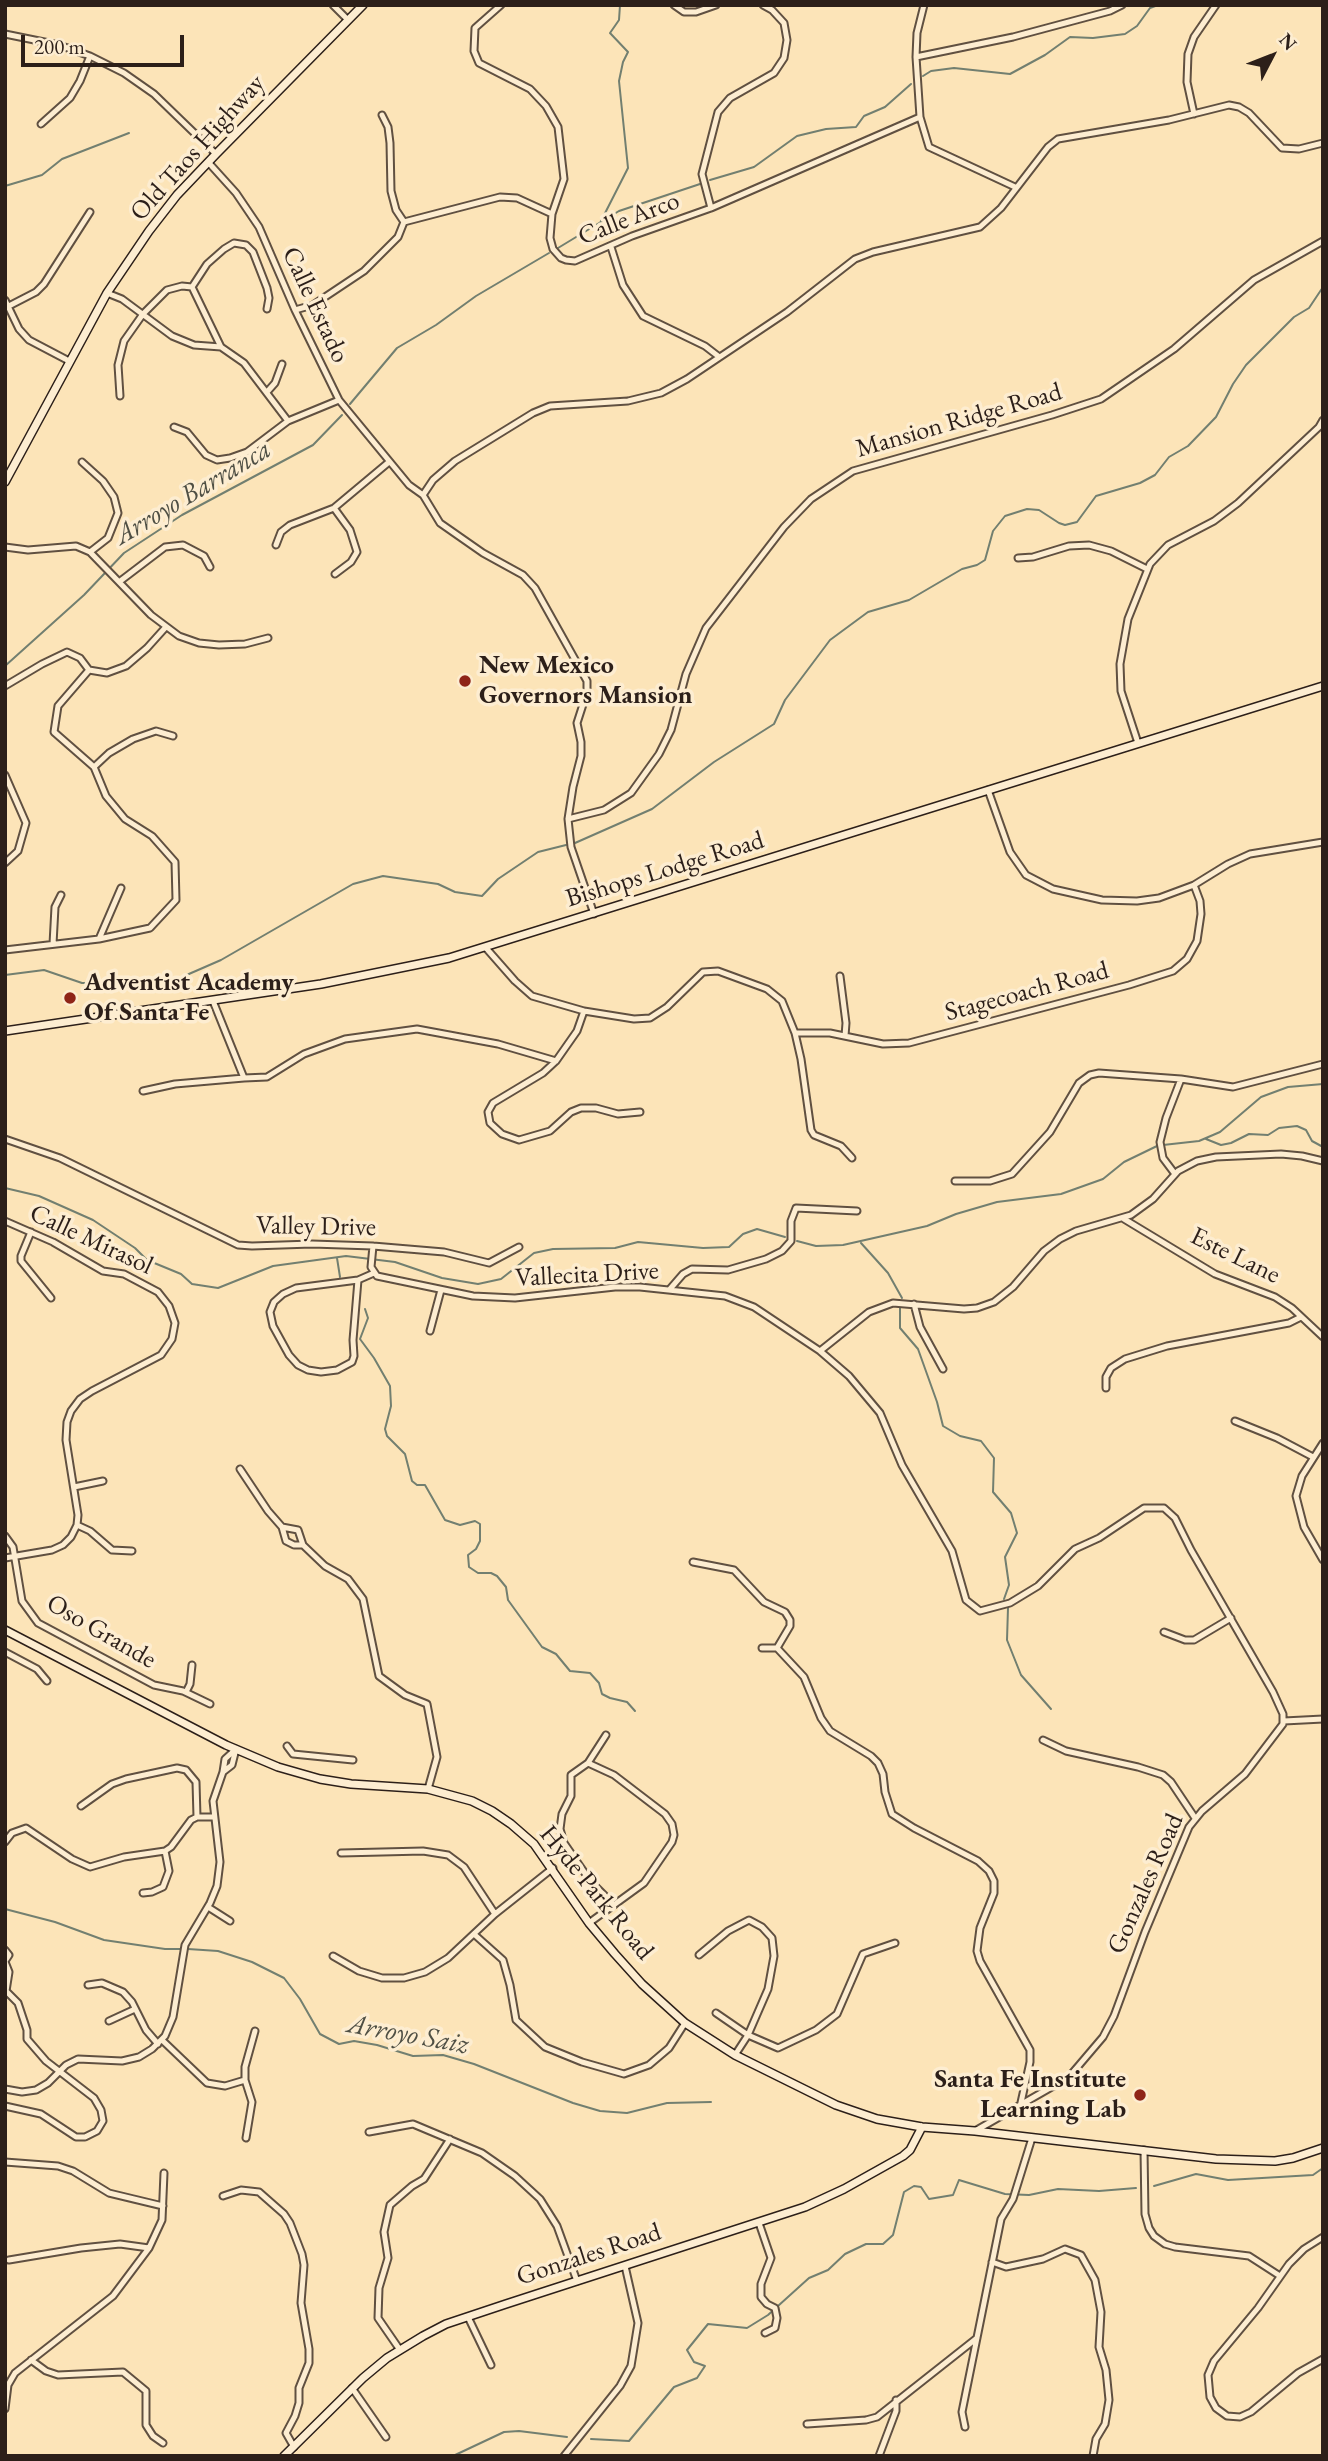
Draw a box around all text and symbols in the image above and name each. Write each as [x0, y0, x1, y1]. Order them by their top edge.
scale bar [24, 21, 187, 65]
north arrow [1237, 21, 1307, 91]
text: N [1274, 28, 1302, 56]
text: 200 m [34, 33, 85, 60]
street label: Old Taos Highway [124, 68, 272, 228]
street label: Calle Arco [574, 185, 684, 253]
street label: Calle Estado [275, 242, 355, 368]
street label: Mansion Ridge Road [852, 377, 1066, 465]
water label: Arroyo Barranca [108, 433, 278, 553]
place label: New Mexico Governors Mansion [479, 650, 692, 712]
marker: New Mexico Governors Mansion [457, 673, 473, 689]
street label: Bishops Lodge Road [562, 825, 768, 915]
street label: Stagecoach Road [942, 955, 1112, 1029]
place label: Adventist Academy Of Santa Fe [84, 967, 294, 1028]
marker: Adventist Academy Of Santa Fe [62, 990, 78, 1006]
street label: Calle Mirasol [24, 1198, 158, 1282]
street label: Valley Drive [256, 1210, 376, 1244]
street label: Este Lane [1185, 1221, 1285, 1291]
street label: Vallecita Drive [514, 1256, 660, 1294]
street label: Oso Grande [41, 1588, 161, 1676]
street label: Gonzales Road [1101, 1809, 1191, 1959]
street label: Hyde Park Road [532, 1819, 660, 1967]
water label: Arroyo Saiz [345, 2008, 471, 2062]
place label: Santa Fe Institute Learning Lab [934, 2064, 1126, 2126]
marker: Santa Fe Institute Learning Lab [1132, 2087, 1148, 2103]
street label: Gonzales Road [513, 2217, 665, 2293]

